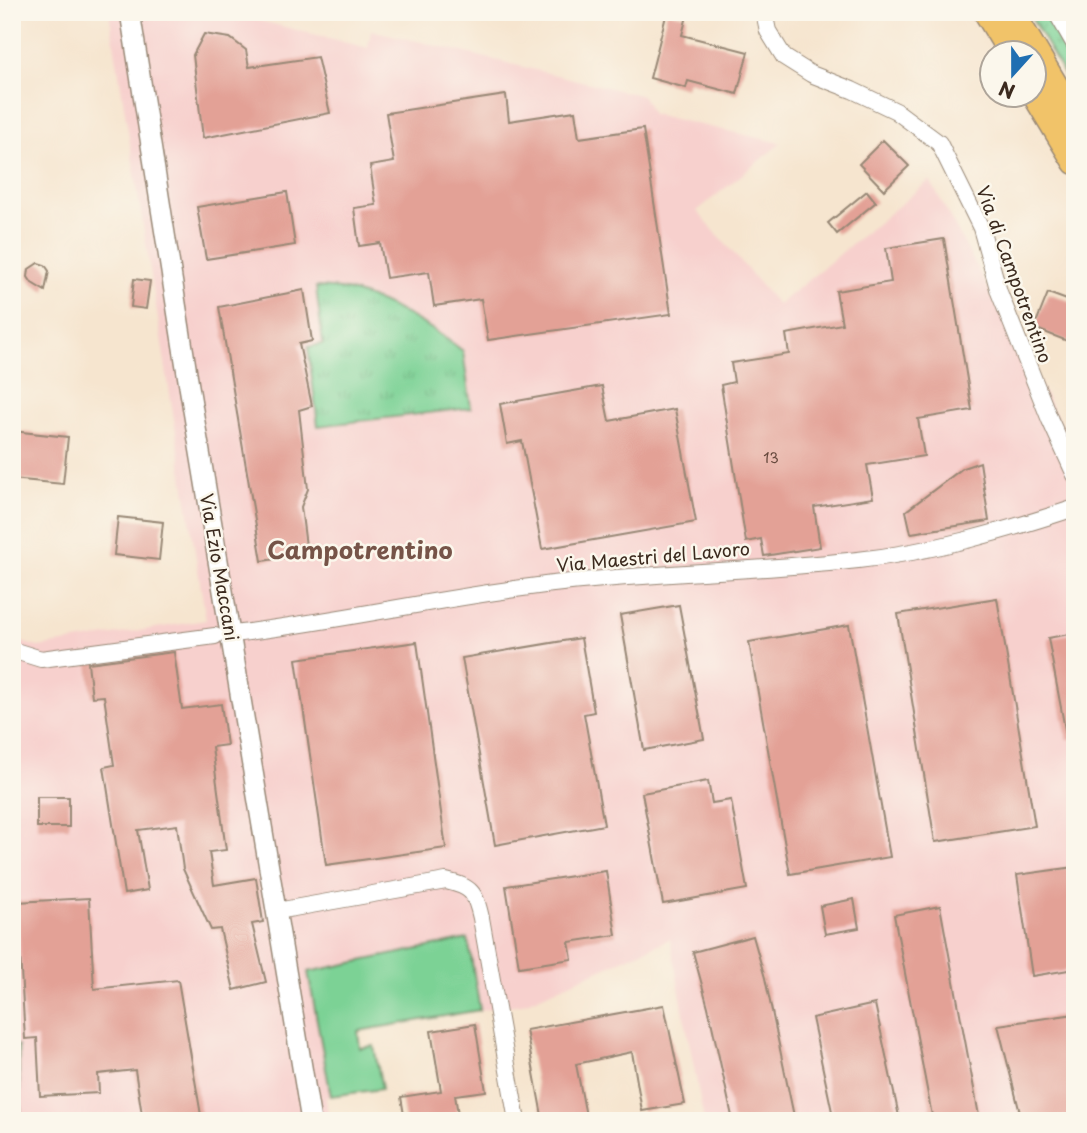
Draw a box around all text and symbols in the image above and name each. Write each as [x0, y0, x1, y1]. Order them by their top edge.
north arrow [978, 38, 1048, 108]
text: N [995, 75, 1019, 107]
street label: Via di Campotrentino [970, 182, 1060, 366]
house number: 13 [763, 447, 779, 468]
street label: Via Ezio Maccani [194, 491, 246, 643]
district label: Campotrentino [267, 531, 453, 567]
street label: Via Maestri del Lavoro [555, 534, 751, 578]

